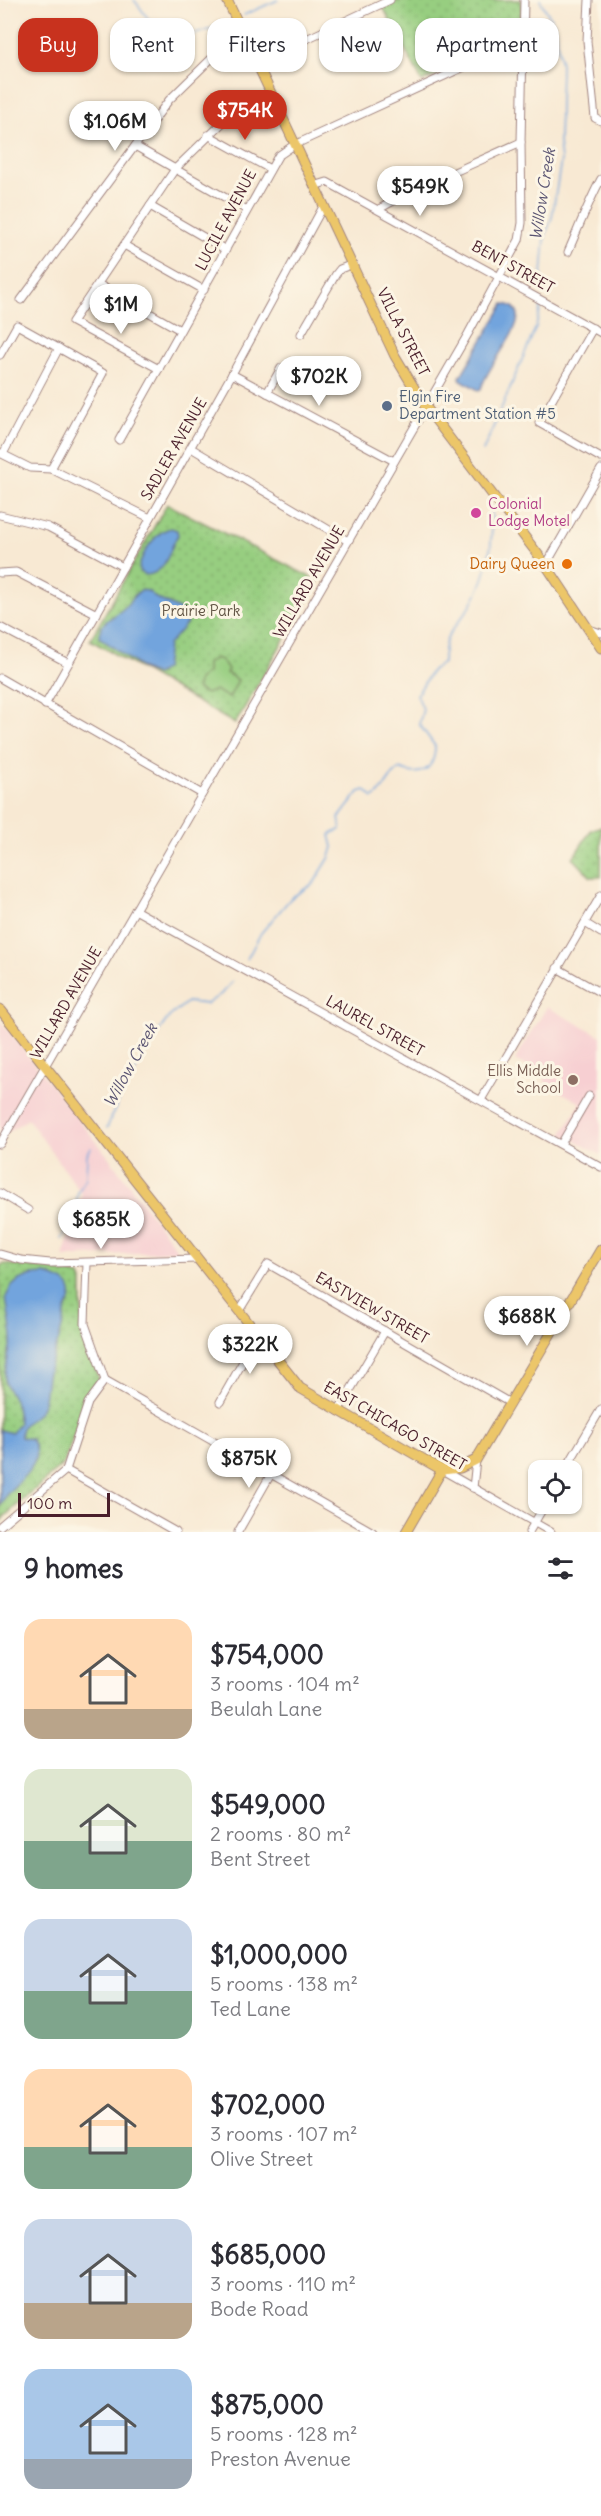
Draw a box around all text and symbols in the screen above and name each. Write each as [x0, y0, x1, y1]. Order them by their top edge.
chip: Buy [18, 18, 98, 72]
chip: Rent [110, 18, 195, 72]
chip: Filters [207, 18, 307, 72]
chip: New [319, 18, 403, 72]
chip: Apartment [415, 18, 559, 72]
pin: $754K [203, 90, 287, 141]
text: $754K [217, 97, 273, 122]
pin: $1.06M [66, 101, 164, 152]
text: $1.06M [83, 108, 147, 133]
water label: Willow Creek [525, 145, 559, 241]
street label: LUCILE AVENUE [191, 166, 260, 274]
pin: $549K [378, 166, 462, 217]
text: $549K [391, 173, 449, 198]
street label: BENT STREET [469, 236, 558, 297]
pin: $1M [92, 284, 150, 335]
street label: VILLA STREET [373, 284, 434, 379]
text: $1M [104, 291, 138, 316]
pin: $702K [277, 356, 361, 407]
text: $702K [290, 363, 348, 388]
place label: Elgin Fire Department Station #5 [399, 387, 556, 423]
street label: SADLER AVENUE [136, 394, 211, 504]
marker: Elgin Fire Department Station #5 [380, 399, 394, 413]
place label: Colonial Lodge Motel [488, 494, 570, 530]
marker: Colonial Lodge Motel [469, 506, 483, 520]
street label: WILLARD AVENUE [269, 522, 349, 641]
place label: Dairy Queen [469, 554, 555, 573]
marker: Dairy Queen [560, 557, 574, 571]
park label: Prairie Park [161, 601, 241, 620]
street label: WILLARD AVENUE [26, 943, 106, 1062]
street label: LAUREL STREET [323, 991, 428, 1060]
water label: Willow Creek [99, 1018, 162, 1110]
place label: Ellis Middle School [487, 1061, 561, 1097]
marker: Ellis Middle School [566, 1073, 580, 1087]
pin: $685K [59, 1199, 143, 1250]
text: $685K [72, 1206, 130, 1231]
street label: EASTVIEW STREET [312, 1267, 432, 1348]
pin: $688K [485, 1296, 569, 1347]
text: $688K [498, 1303, 556, 1328]
pin: $322K [208, 1324, 292, 1375]
text: $322K [222, 1331, 278, 1356]
street label: EAST CHICAGO STREET [321, 1377, 470, 1474]
pin: $875K [207, 1438, 291, 1489]
text: $875K [221, 1445, 277, 1470]
map controls [528, 1460, 582, 1514]
button: locate [528, 1460, 582, 1514]
scale bar [18, 1490, 110, 1518]
text: 100 m [27, 1493, 72, 1513]
text: 9 homes [24, 1552, 123, 1585]
icon: filters [544, 1552, 577, 1585]
text: $754,000 [210, 1638, 324, 1671]
icon: home [72, 1643, 144, 1715]
text: 3 rooms · 104 m² [210, 1671, 360, 1696]
text: Beulah Lane [210, 1696, 322, 1721]
text: $549,000 [210, 1788, 326, 1821]
icon: home [72, 1793, 144, 1865]
text: 2 rooms · 80 m² [210, 1821, 351, 1846]
text: Bent Street [210, 1846, 310, 1871]
text: $1,000,000 [210, 1938, 348, 1971]
icon: home [72, 1943, 144, 2015]
text: 5 rooms · 138 m² [210, 1971, 358, 1996]
text: Ted Lane [210, 1996, 291, 2021]
text: $702,000 [210, 2088, 325, 2121]
icon: home [72, 2093, 144, 2165]
text: 3 rooms · 107 m² [210, 2121, 358, 2146]
text: Olive Street [210, 2146, 313, 2171]
text: $685,000 [210, 2238, 326, 2271]
icon: home [72, 2243, 144, 2315]
text: 3 rooms · 110 m² [210, 2271, 356, 2296]
text: Bode Road [210, 2296, 308, 2321]
text: $875,000 [210, 2388, 324, 2421]
icon: home [72, 2393, 144, 2465]
text: 5 rooms · 128 m² [210, 2421, 358, 2446]
text: Preston Avenue [210, 2446, 351, 2471]

